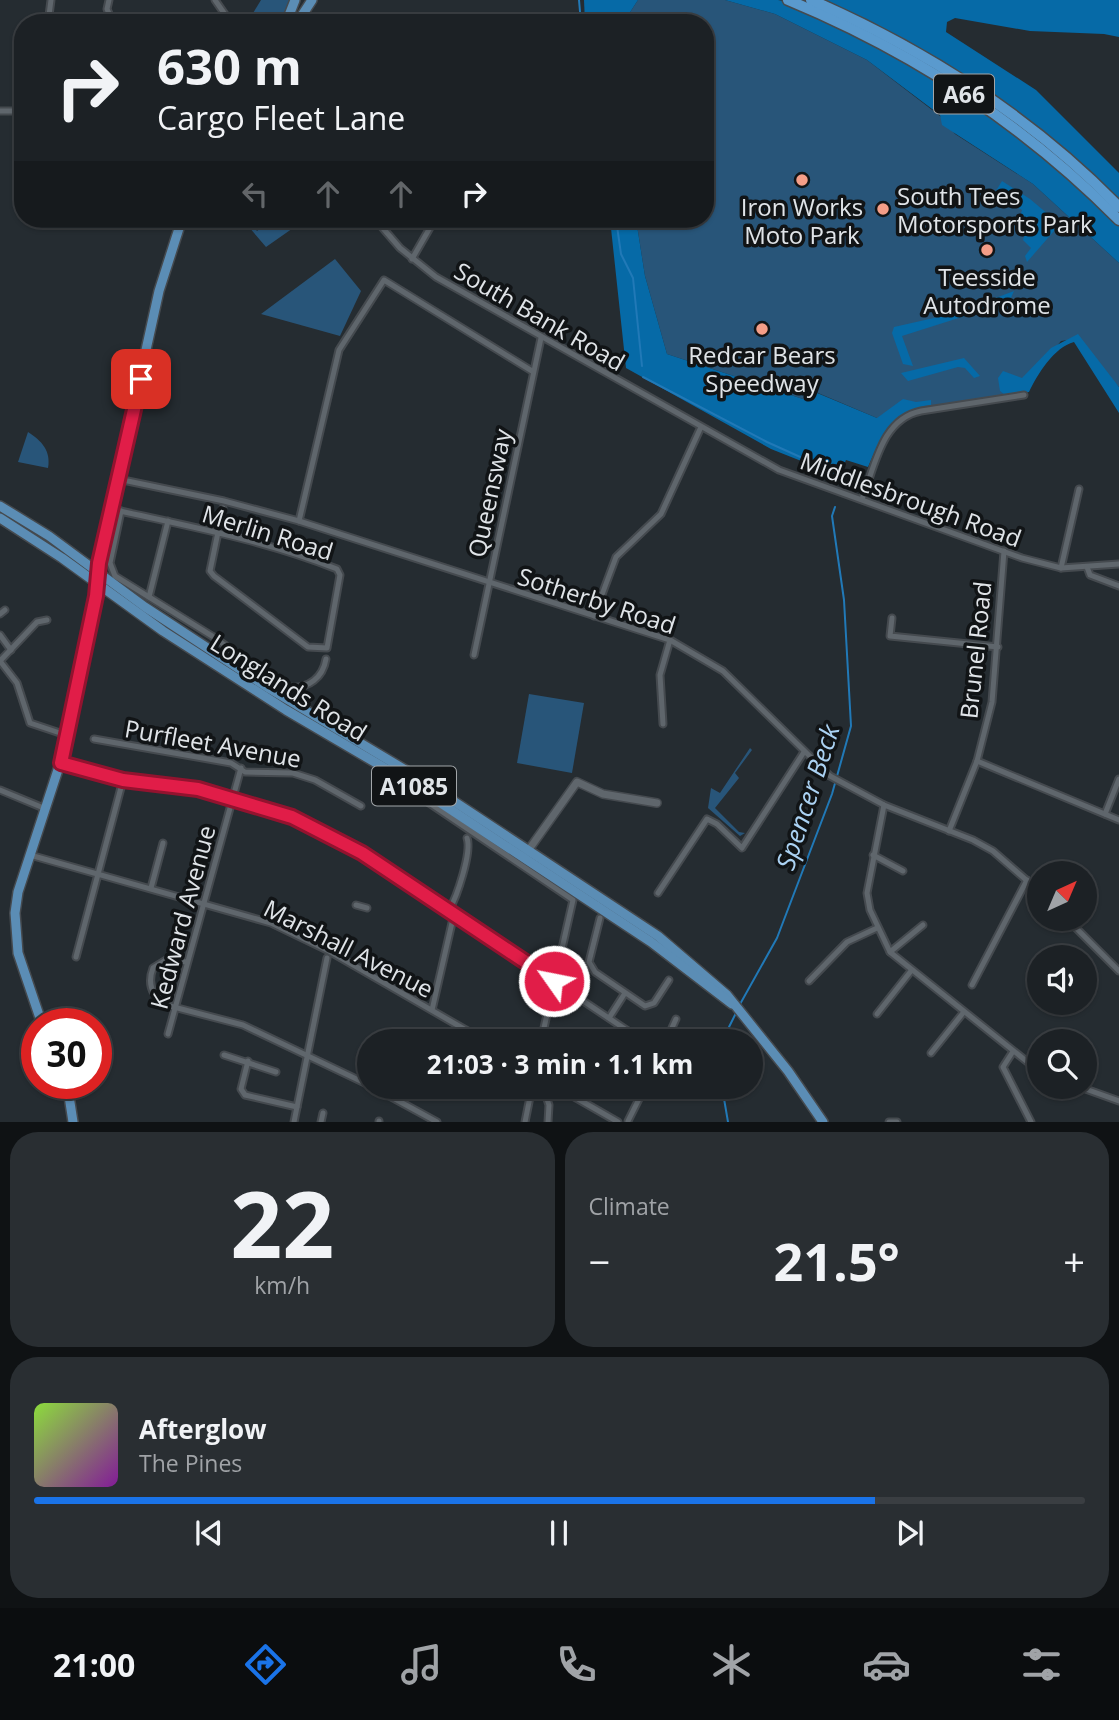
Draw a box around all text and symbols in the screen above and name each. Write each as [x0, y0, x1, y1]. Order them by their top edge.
text: 630 m [157, 33, 302, 99]
icon: right [42, 42, 133, 133]
road number: A66 [934, 74, 994, 114]
text: Cargo Fleet Lane [157, 96, 405, 139]
marker: Iron Works Moto Park [794, 172, 810, 188]
icon: left [236, 175, 274, 213]
icon: ahead [309, 175, 347, 213]
icon: ahead [382, 175, 420, 213]
icon: right [455, 175, 493, 213]
place label: South Tees Motorsports Park [897, 179, 1093, 240]
place label: Iron Works Moto Park [741, 190, 863, 251]
marker: South Tees Motorsports Park [875, 201, 891, 217]
marker: Teesside Autodrome [979, 242, 995, 258]
street label: South Bank Road [449, 254, 631, 378]
place label: Teesside Autodrome [923, 260, 1051, 321]
marker: Redcar Bears Speedway [754, 321, 770, 337]
place label: Redcar Bears Speedway [688, 338, 836, 399]
pin [111, 349, 171, 409]
icon: arrive [122, 360, 160, 398]
street label: Queensway [459, 425, 519, 560]
street label: Middlesbrough Road [796, 444, 1026, 554]
street label: Merlin Road [199, 496, 337, 568]
street label: Sotherby Road [514, 559, 680, 641]
street label: Brunel Road [951, 580, 999, 720]
street label: Longlands Road [205, 626, 373, 748]
street label: Purfleet Avenue [122, 711, 304, 775]
water label: Spencer Beck [767, 718, 848, 874]
road number: A1085 [372, 766, 456, 806]
street label: Kedward Avenue [142, 821, 222, 1013]
north arrow [1027, 861, 1097, 931]
map controls [1027, 861, 1097, 1099]
street label: Marshall Avenue [259, 891, 439, 1005]
position arrow [517, 944, 591, 1018]
button: sound [1027, 945, 1097, 1015]
speed limit sign: 30 [21, 1008, 112, 1099]
button: search [1027, 1029, 1097, 1099]
text: 21:03 · 3 min · 1.1 km [427, 1046, 693, 1082]
text: 22 [230, 1161, 334, 1285]
text: Climate [589, 1190, 670, 1222]
text: 21.5° [774, 1225, 900, 1296]
text: − [589, 1235, 610, 1287]
text: + [1063, 1235, 1085, 1287]
text: km/h [254, 1269, 310, 1301]
text: Afterglow [139, 1411, 266, 1447]
text: The Pines [139, 1447, 242, 1479]
icon: previous [190, 1514, 228, 1552]
icon: pause [540, 1514, 578, 1552]
icon: next [891, 1514, 929, 1552]
icon: directions [241, 1640, 290, 1689]
icon: music [397, 1640, 446, 1689]
icon: phone [552, 1640, 601, 1689]
icon: climate [707, 1640, 756, 1689]
icon: car [862, 1640, 911, 1689]
icon: filters [1017, 1640, 1066, 1689]
text: 21:00 [53, 1643, 135, 1686]

